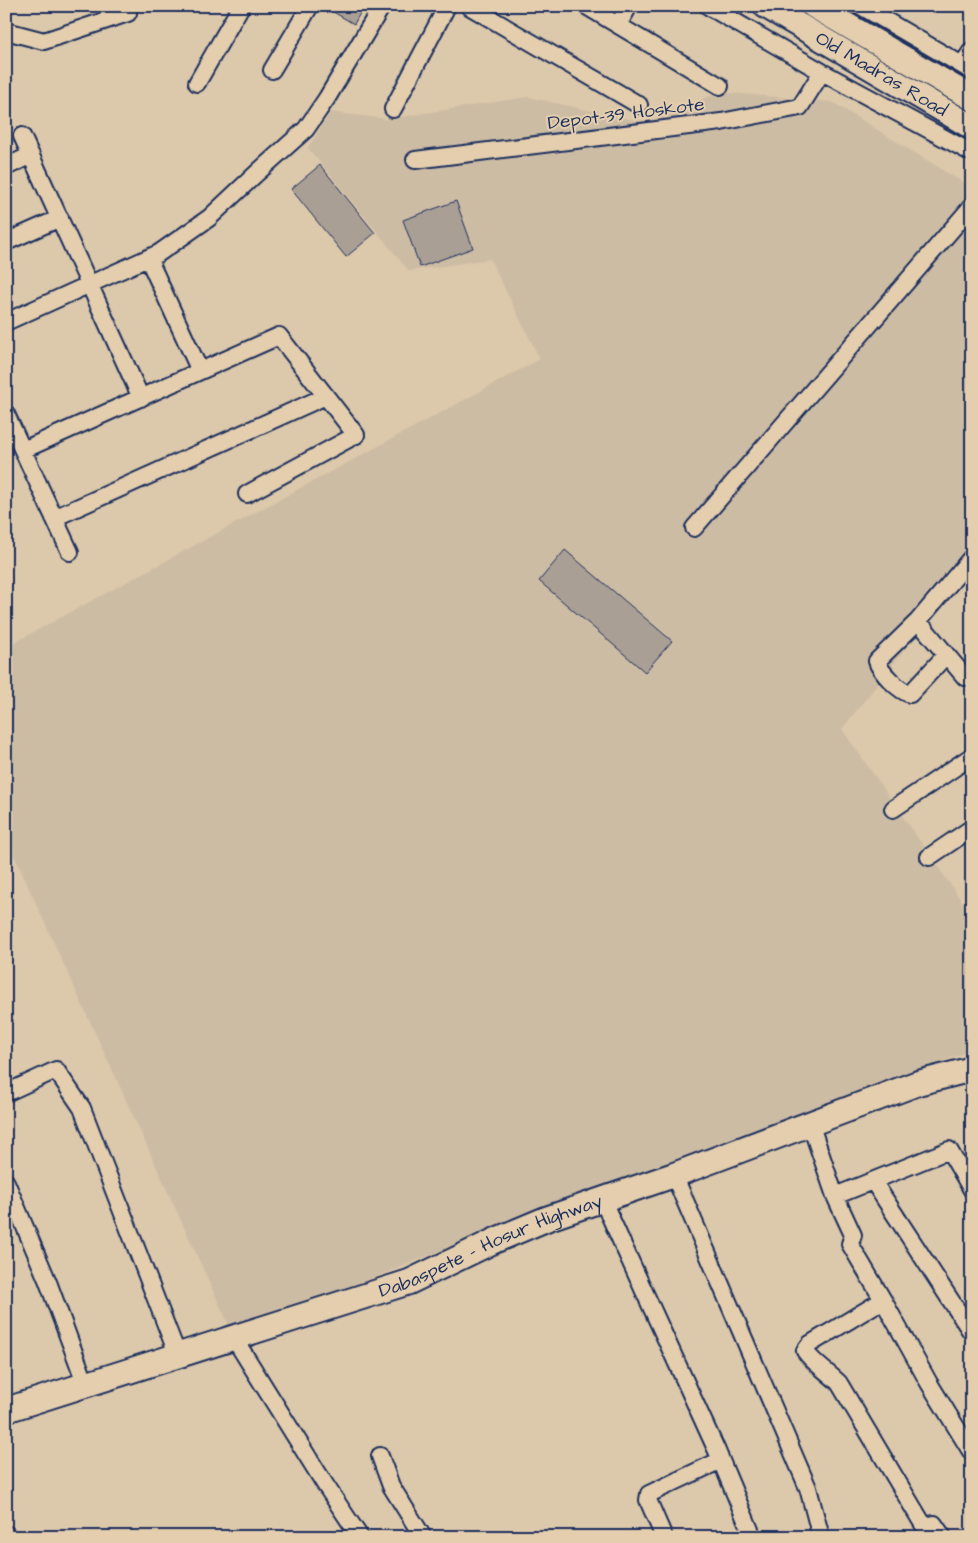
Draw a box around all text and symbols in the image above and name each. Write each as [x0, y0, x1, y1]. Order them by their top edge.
street label: Old Madras Road [810, 24, 953, 123]
street label: Depot-39 Hoskote [546, 91, 706, 137]
street label: Dabaspete - Hosur Highway [375, 1187, 607, 1304]

